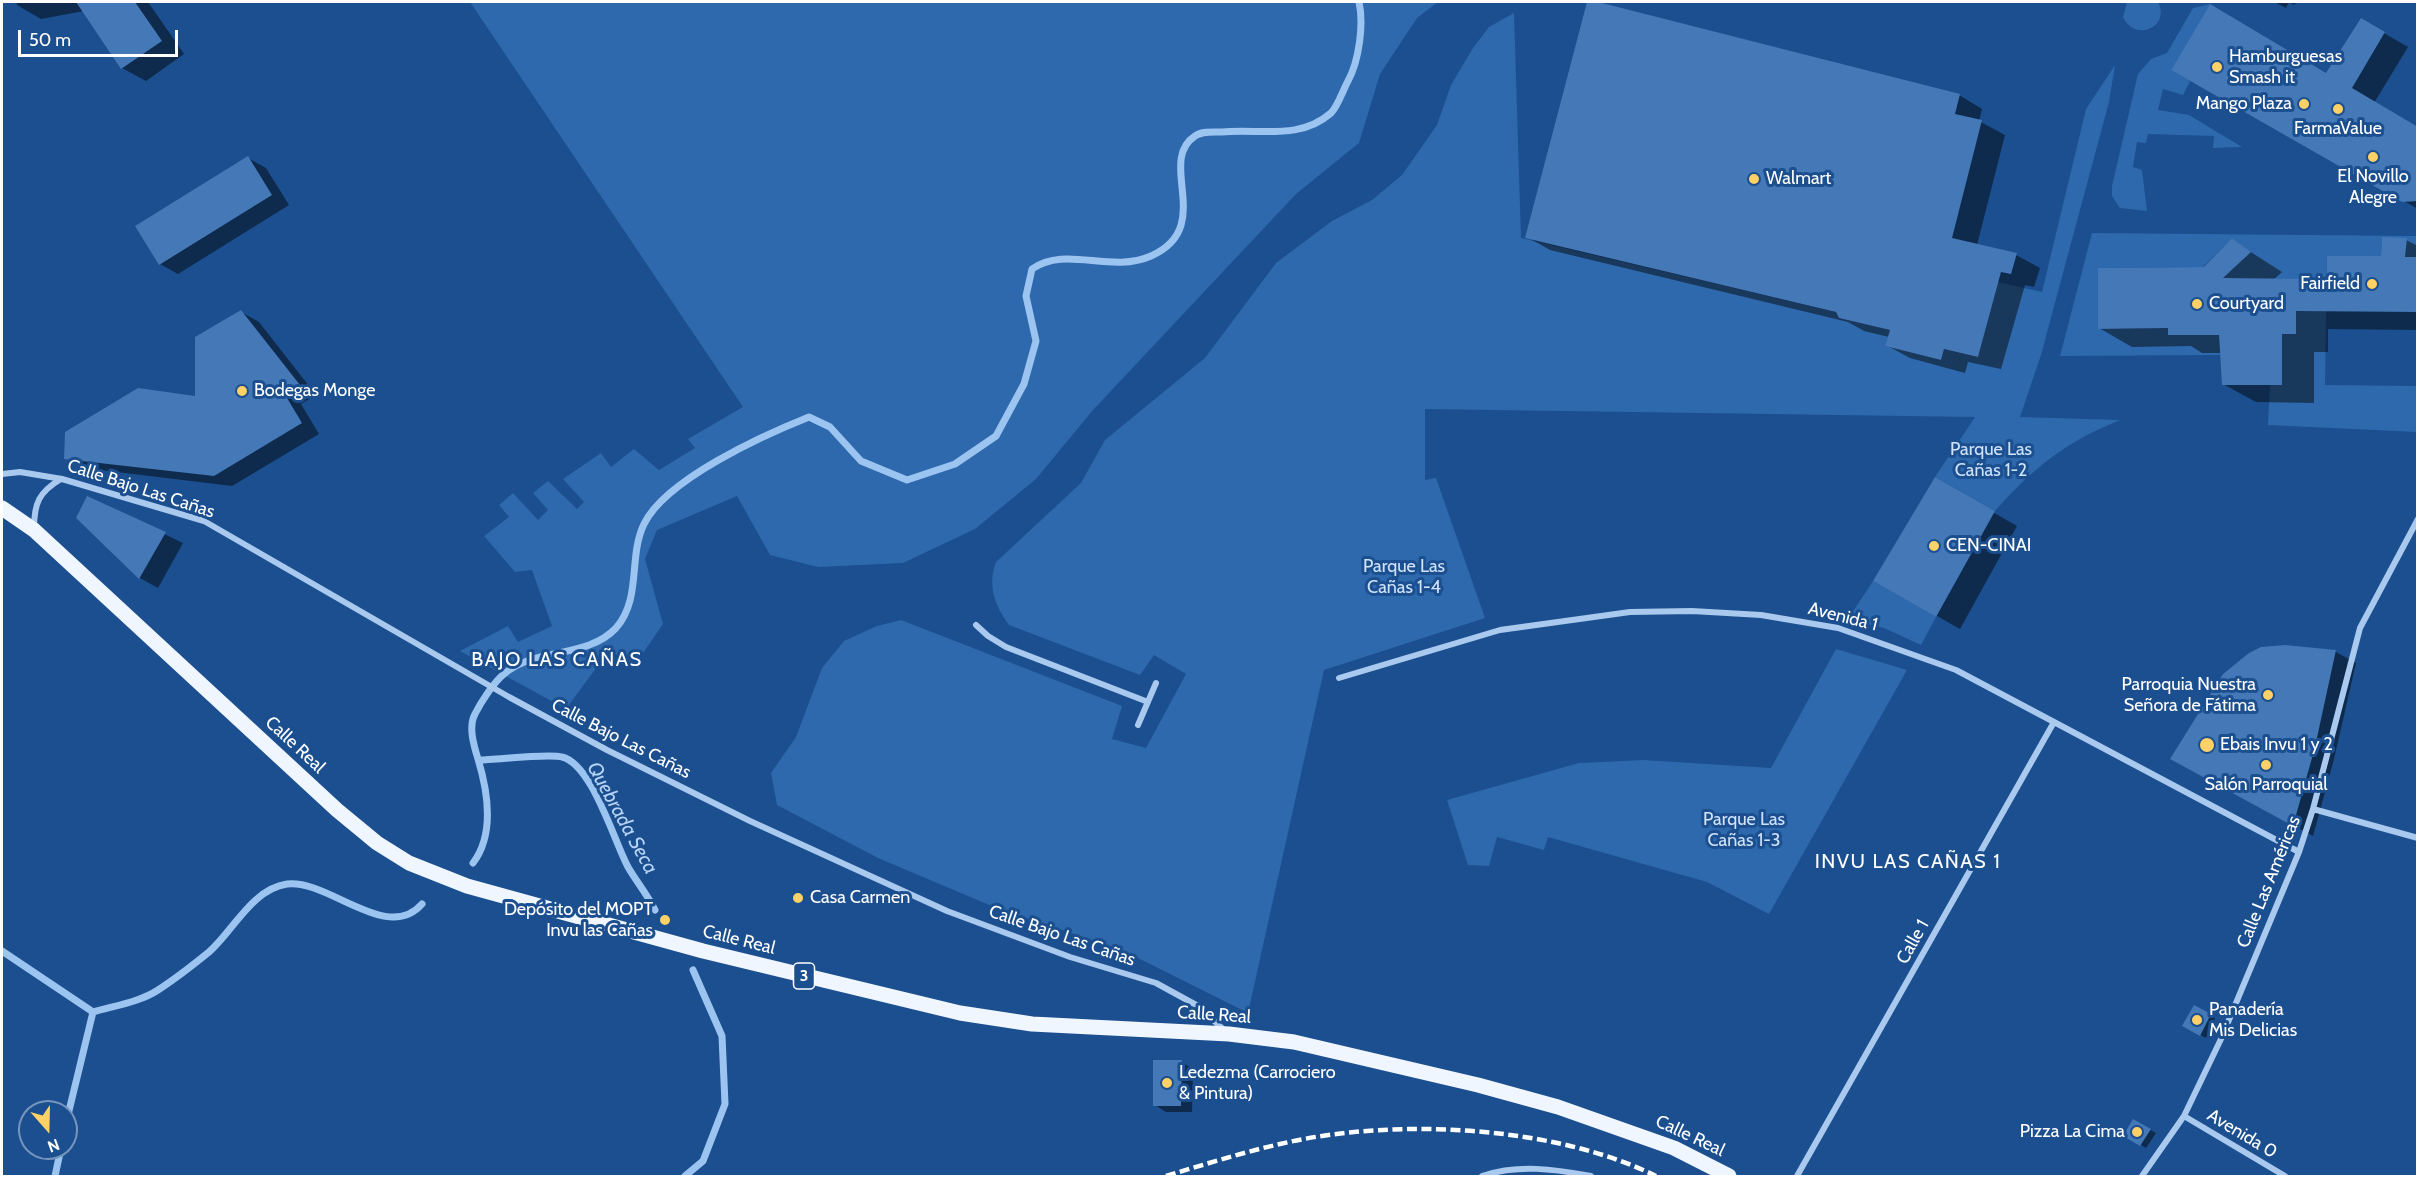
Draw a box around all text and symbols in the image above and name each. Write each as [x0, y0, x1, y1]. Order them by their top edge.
scale bar [21, 18, 182, 56]
text: 50 m [29, 29, 71, 51]
place label: Hamburguesas Smash it [2229, 46, 2342, 88]
marker: Hamburguesas Smash it [2210, 60, 2224, 74]
place label: Mango Plaza [2196, 93, 2292, 115]
marker: Mango Plaza [2297, 97, 2311, 111]
marker: FarmaValue [2331, 102, 2345, 116]
place label: FarmaValue [2294, 118, 2382, 140]
marker: El Novillo Alegre [2366, 150, 2380, 164]
place label: El Novillo Alegre [2337, 166, 2409, 208]
place label: Walmart [1766, 168, 1831, 190]
marker: Walmart [1747, 172, 1761, 186]
place label: Fairfield [2300, 273, 2360, 295]
marker: Fairfield [2365, 277, 2379, 291]
place label: Courtyard [2209, 293, 2284, 315]
marker: Courtyard [2190, 297, 2204, 311]
place label: Bodegas Monge [254, 380, 375, 402]
marker: Bodegas Monge [235, 384, 249, 398]
park label: Parque Las Cañas 1-2 [1950, 439, 2032, 482]
street label: Calle Bajo Las Cañas [65, 455, 217, 523]
place label: CEN-CINAI [1946, 535, 2031, 557]
marker: CEN-CINAI [1927, 539, 1941, 553]
park label: Parque Las Cañas 1-4 [1363, 556, 1445, 598]
street label: Avenida 1 [1806, 598, 1880, 636]
district label: BAJO LAS CAÑAS [471, 648, 643, 672]
place label: Parroquia Nuestra Señora de Fátima [2121, 674, 2256, 716]
marker: Parroquia Nuestra Señora de Fátima [2261, 688, 2275, 702]
street label: Calle Bajo Las Cañas [548, 695, 694, 783]
street label: Calle Real [261, 712, 329, 778]
place label: Ebais Invu 1 y 2 [2220, 734, 2333, 756]
marker: Ebais Invu 1 y 2 [2198, 736, 2216, 754]
water label: Quebrada Seca [581, 758, 663, 878]
marker: Salón Parroquial [2259, 758, 2273, 772]
place label: Salón Parroquial [2204, 774, 2328, 796]
park label: Parque Las Cañas 1-3 [1703, 809, 1785, 852]
street label: Calle Las Américas [2233, 813, 2305, 951]
district label: INVU LAS CAÑAS 1 [1815, 850, 2001, 874]
place label: Casa Carmen [810, 887, 910, 909]
marker: Casa Carmen [791, 891, 805, 905]
place label: Depósito del MOPT Invu las Cañas [504, 899, 653, 942]
street label: Calle Bajo Las Cañas [986, 901, 1138, 971]
marker: Depósito del MOPT Invu las Cañas [658, 913, 672, 927]
street label: Calle 1 [1892, 916, 1934, 968]
street label: Calle Real [700, 921, 778, 959]
road number: 3 [794, 963, 814, 989]
place label: Panadería Mis Delicias [2209, 999, 2297, 1042]
street label: Calle Real [1176, 1002, 1252, 1028]
marker: Panadería Mis Delicias [2190, 1013, 2204, 1027]
place label: Ledezma (Carrociero & Pintura) [1179, 1062, 1336, 1104]
marker: Ledezma (Carrociero & Pintura) [1160, 1076, 1174, 1090]
north arrow [18, 1100, 78, 1160]
street label: Avenida 0 [2203, 1105, 2281, 1163]
street label: Calle Real [1652, 1111, 1728, 1161]
place label: Pizza La Cima [2020, 1121, 2125, 1143]
marker: Pizza La Cima [2130, 1125, 2144, 1139]
text: N [45, 1135, 62, 1156]

